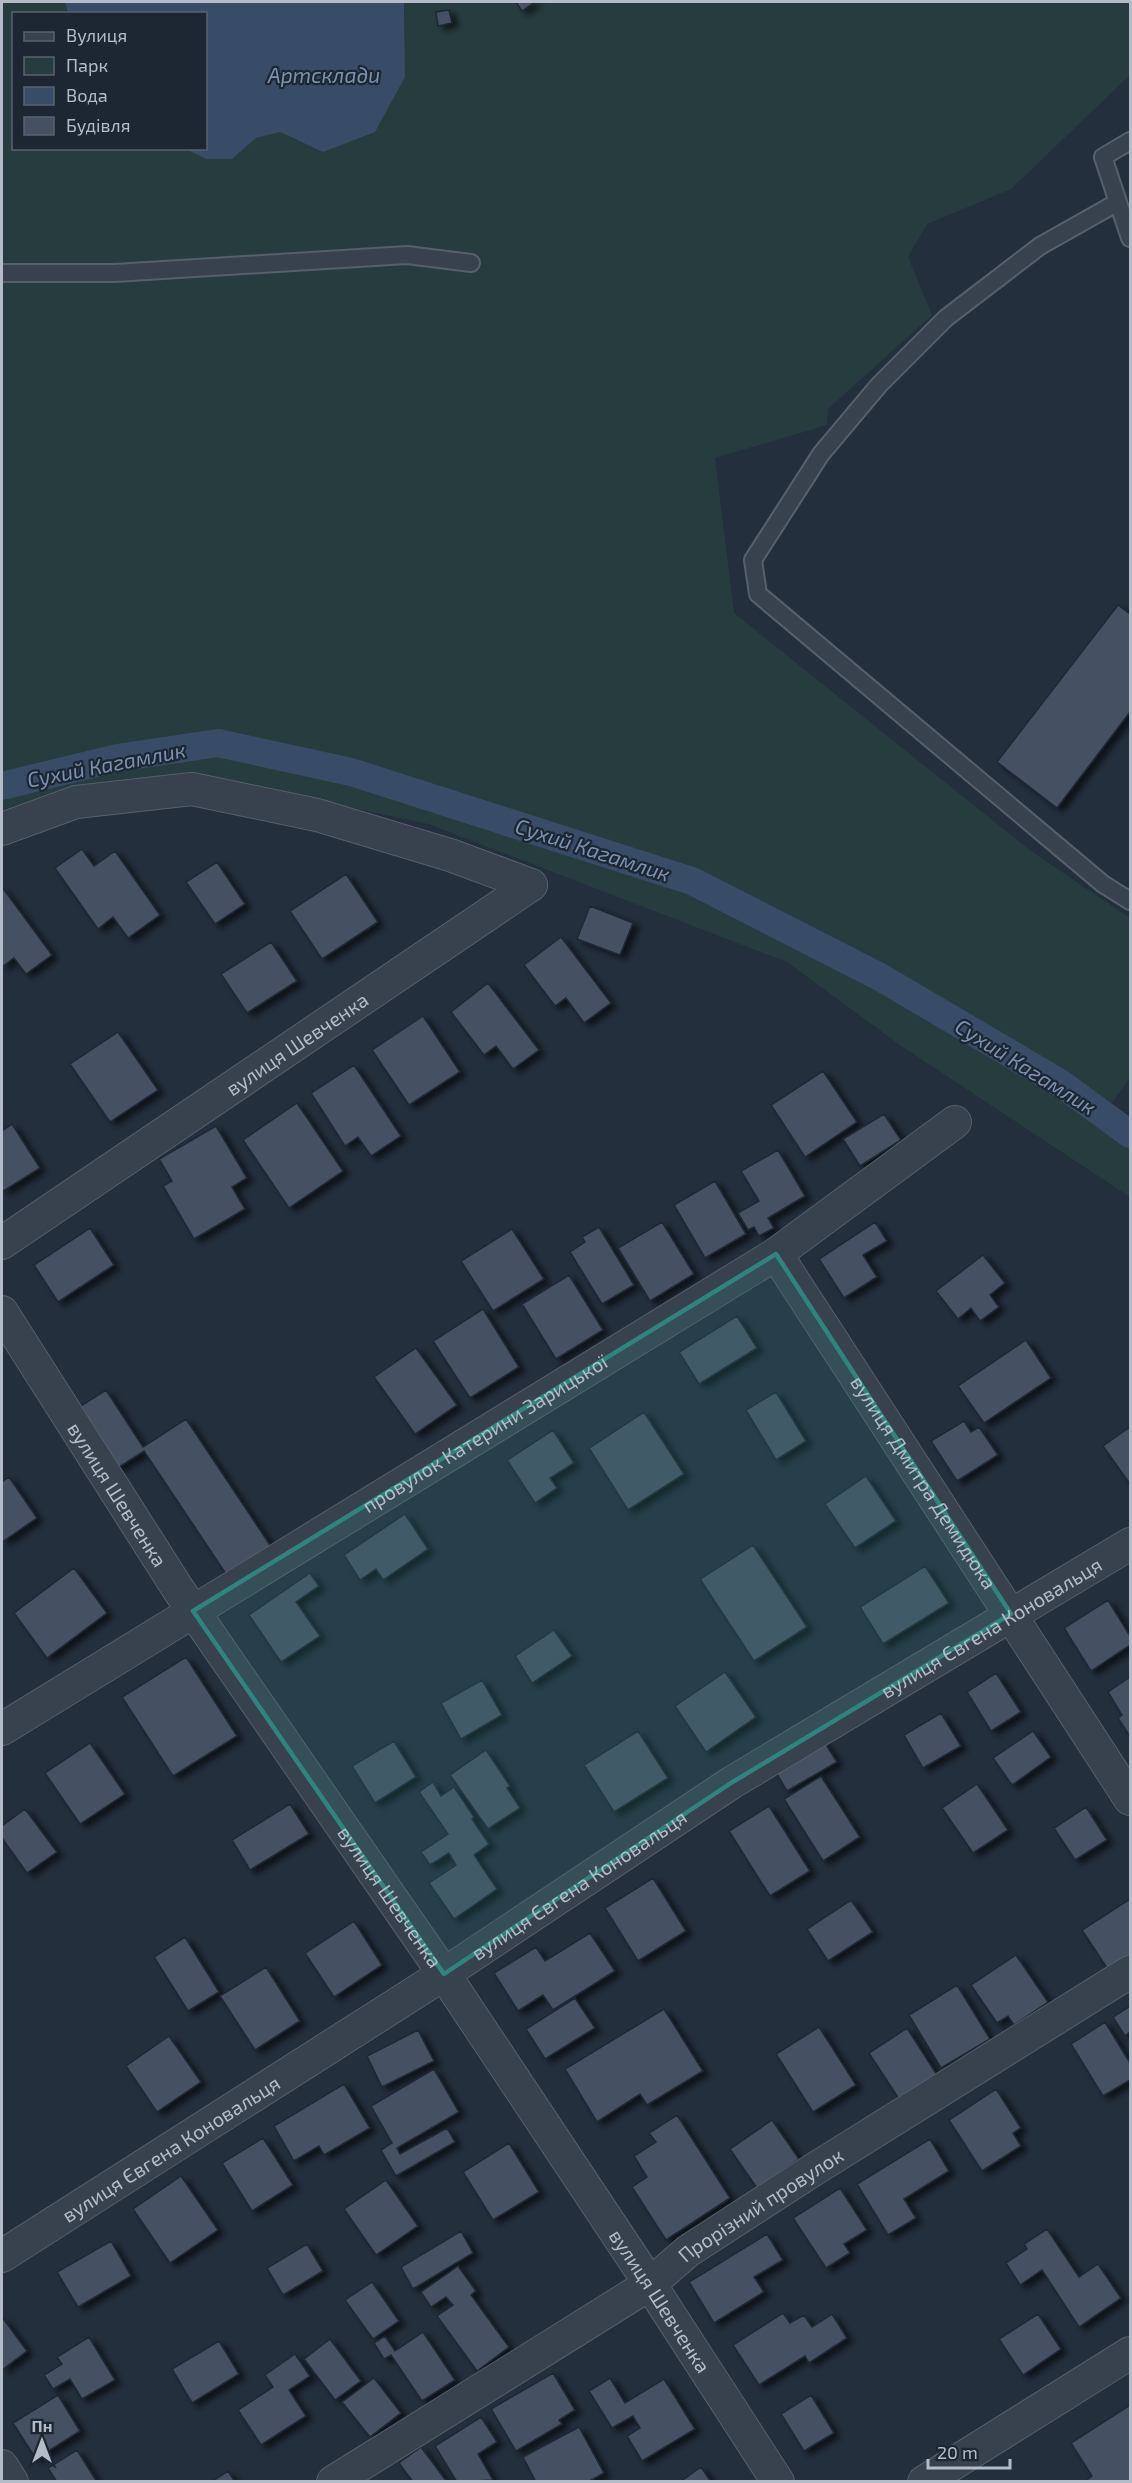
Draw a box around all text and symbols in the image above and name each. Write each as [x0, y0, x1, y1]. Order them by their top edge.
legend [12, 12, 207, 150]
text: Вулиця [66, 24, 127, 46]
text: Парк [66, 54, 108, 76]
water label: Артсклади [267, 62, 380, 87]
text: Вода [66, 84, 108, 106]
text: Будівля [66, 114, 130, 136]
water label: Сухий Кагамлик [25, 736, 187, 792]
water label: Сухий Кагамлик [513, 812, 673, 886]
street label: вулиця Шевченка [221, 987, 373, 1100]
water label: Сухий Кагамлик [951, 1013, 1101, 1119]
street label: провулок Катерини Зарицької [358, 1348, 612, 1517]
street label: вулиця Дмитра Демидюка [846, 1371, 1002, 1593]
street label: вулиця Шевченка [63, 1418, 173, 1571]
street label: вулиця Євгена Коновальця [876, 1552, 1106, 1703]
street label: вулиця Євгена Коновальця [466, 1804, 691, 1965]
street label: вулиця Шевченка [333, 1821, 448, 1972]
street label: вулиця Євгена Коновальця [57, 2070, 284, 2227]
street label: Прорізний провулок [673, 2142, 847, 2267]
street label: вулиця Шевченка [605, 2224, 716, 2377]
north arrow [12, 2411, 72, 2471]
text: Пн [32, 2416, 52, 2435]
scale bar [928, 2432, 1010, 2470]
text: 20 m [937, 2441, 978, 2463]

